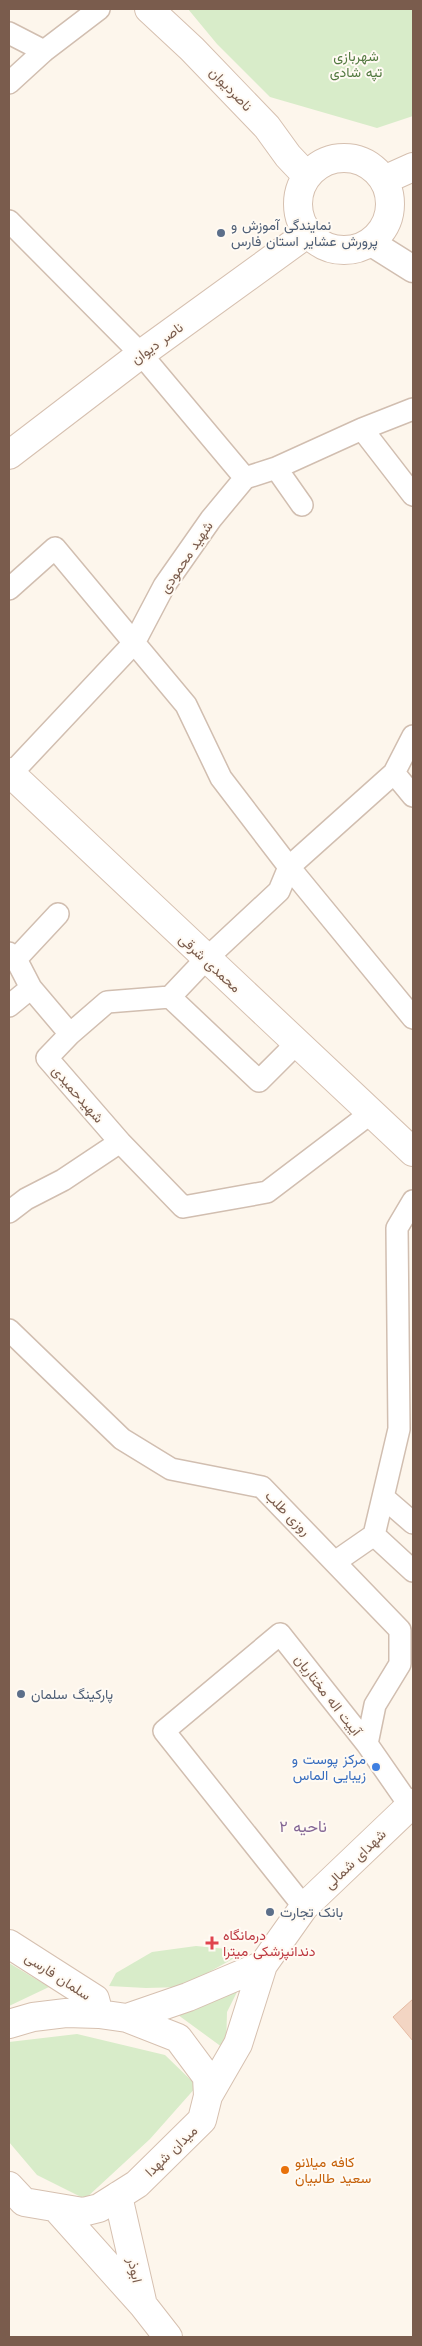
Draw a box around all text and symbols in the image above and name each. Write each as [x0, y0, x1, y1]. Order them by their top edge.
park label: شهربازی تپه شادی [330, 48, 382, 82]
street label: ناصردیوان [206, 64, 256, 115]
place label: نمایندگی آموزش و پرورش عشایر استان فارس [231, 217, 378, 251]
marker: نمایندگی آموزش و پرورش عشایر استان فارس [215, 227, 227, 239]
street label: ناصر دیوان [128, 319, 187, 368]
street label: شهید محمودی [156, 518, 217, 597]
street label: محمدی شرقی [175, 931, 244, 996]
street label: شهیدحمیدی [48, 1062, 107, 1126]
street label: روزی طلب [262, 1487, 314, 1540]
street label: آییت اله مختاریان [291, 1651, 366, 1741]
place label: پارکینگ سلمان [31, 1686, 113, 1704]
marker: پارکینگ سلمان [15, 1688, 27, 1700]
place label: مرکز پوست و زیبایی الماس [292, 1751, 366, 1784]
marker: مرکز پوست و زیبایی الماس [370, 1761, 382, 1773]
district label: ناحیه ۲ [279, 1817, 327, 1836]
street label: شهدای شمالی [321, 1826, 390, 1893]
place label: بانک تجارت [280, 1904, 343, 1921]
marker: بانک تجارت [264, 1906, 276, 1918]
place label: درمانگاه دندانپزشکی میترا [223, 1927, 316, 1961]
marker: درمانگاه دندانپزشکی میترا [205, 1936, 219, 1950]
street label: سلمان فارسی [22, 1949, 94, 2004]
street label: میدان شهدا [142, 2122, 201, 2180]
place label: کافه میلانو سعید طالبیان [295, 2154, 371, 2187]
marker: کافه میلانو سعید طالبیان [279, 2164, 291, 2176]
street label: ابوذر [123, 2255, 146, 2284]

